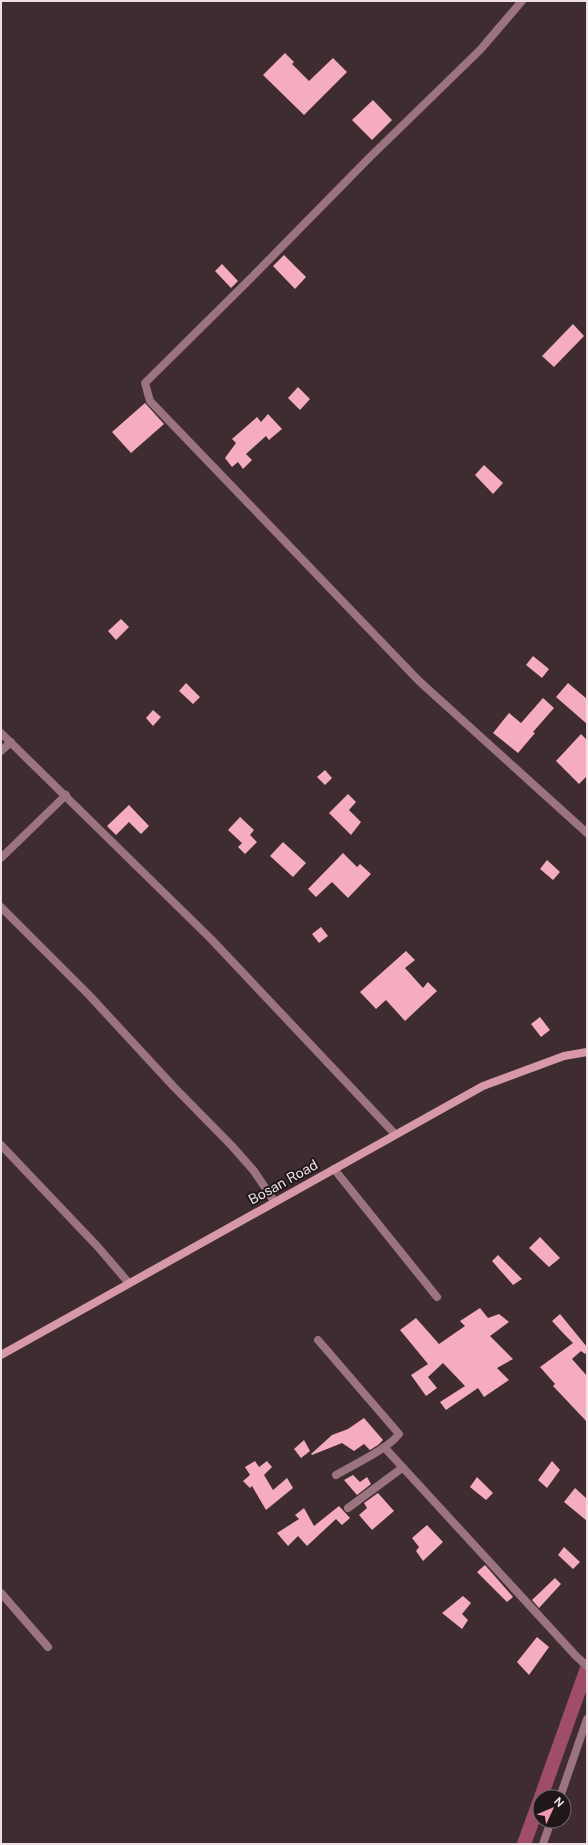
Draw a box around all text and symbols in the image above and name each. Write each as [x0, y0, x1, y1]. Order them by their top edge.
street label: Bosan Road [246, 1156, 320, 1208]
north arrow [532, 1789, 572, 1829]
text: N [552, 1795, 566, 1809]

